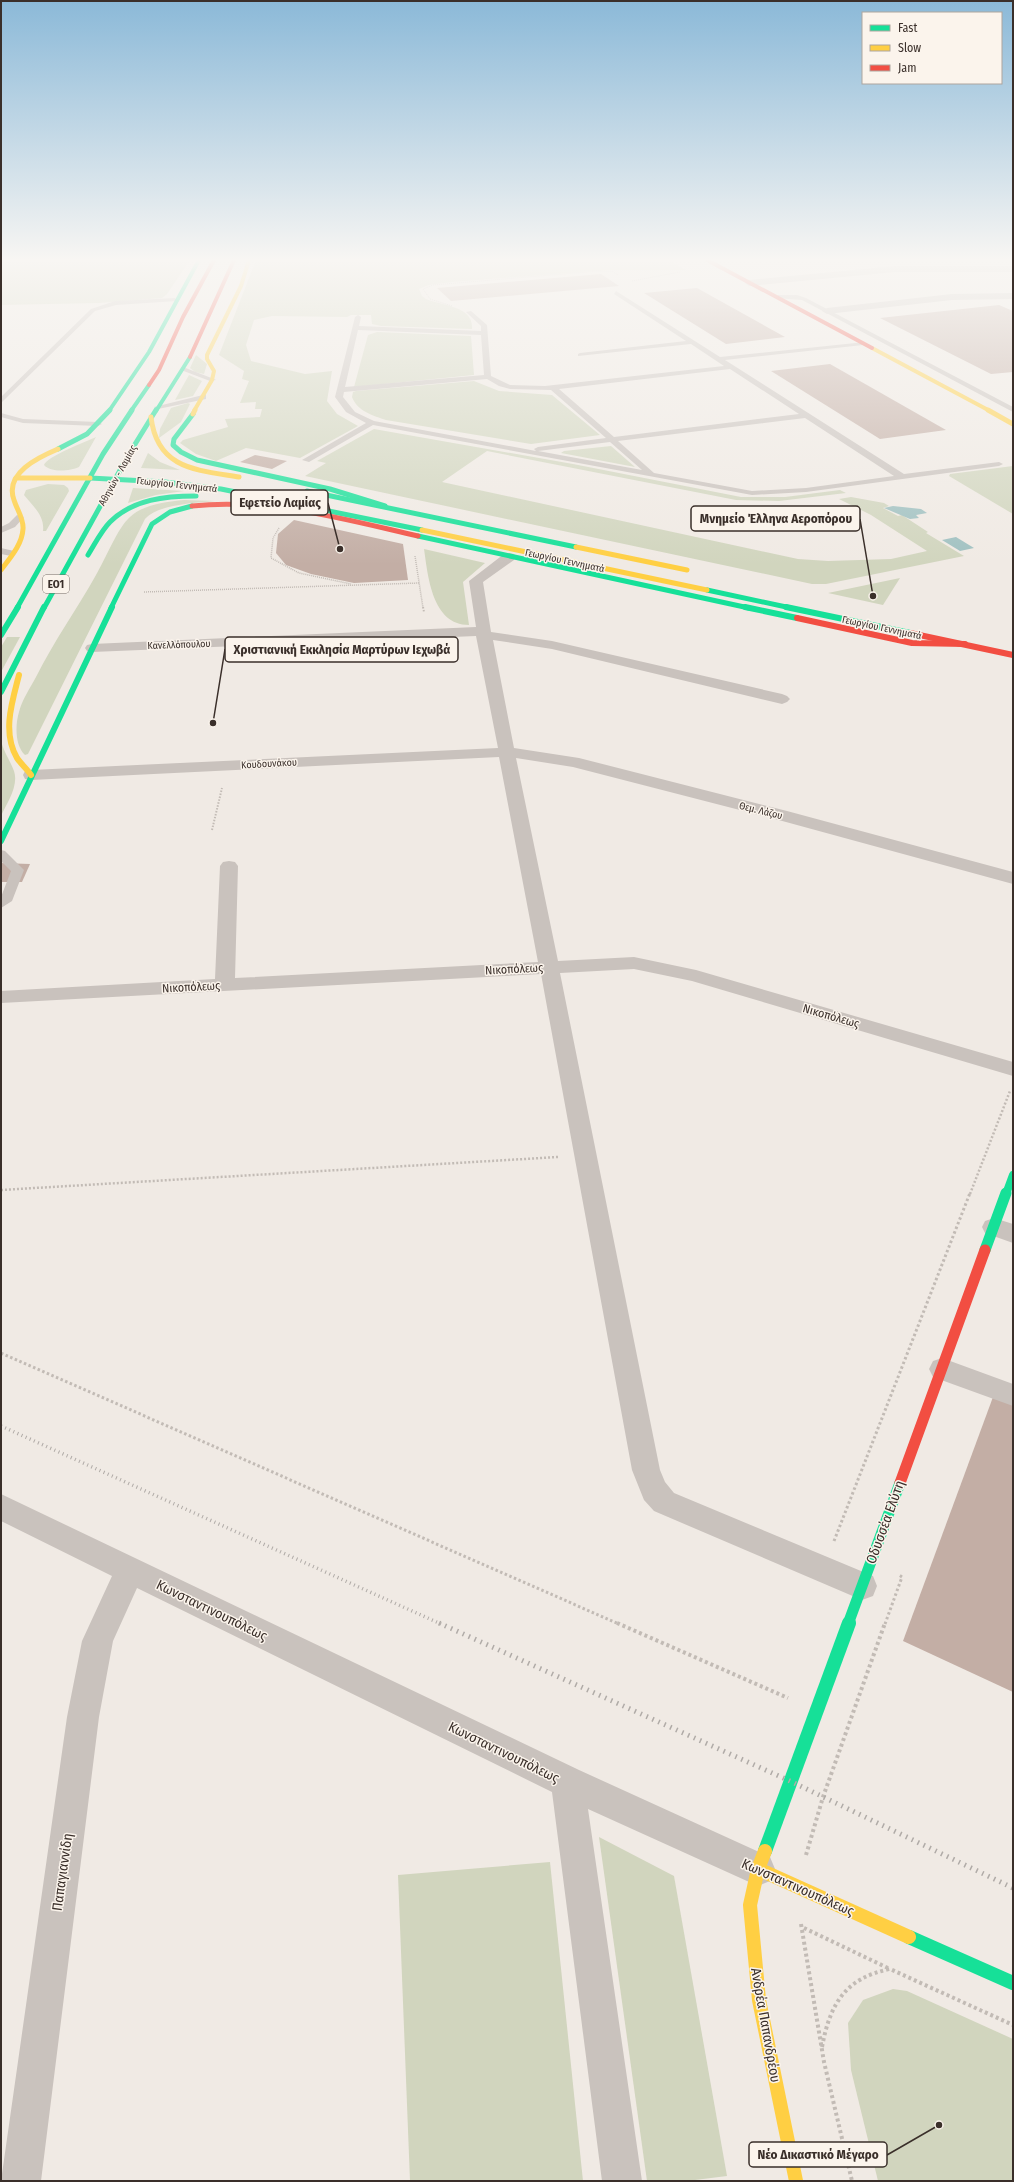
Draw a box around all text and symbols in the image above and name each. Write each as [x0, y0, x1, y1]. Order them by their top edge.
legend [862, 12, 1002, 84]
text: Fast [898, 21, 917, 35]
text: Slow [898, 41, 921, 55]
text: Jam [898, 61, 916, 75]
street label: Αθηνών - Λαμίας [95, 442, 140, 508]
street label: Γεωργίου Γεννηματά [136, 474, 218, 495]
callout: Εφετείο Λαμίας [231, 490, 328, 515]
text: Εφετείο Λαμίας [239, 495, 321, 510]
callout: Μνημείο Έλληνα Αεροπόρου [691, 506, 860, 531]
text: Μνημείο Έλληνα Αεροπόρου [700, 511, 853, 526]
street label: Γεωργίου Γεννηματά [524, 546, 606, 575]
road number: ΕΟ1 [43, 575, 69, 593]
street label: Γεωργίου Γεννηματά [841, 613, 923, 642]
street label: Κανελλόπουλου [147, 637, 211, 652]
callout: Χριστιανική Εκκλησία Μαρτύρων Ιεχωβά [225, 637, 458, 662]
text: Χριστιανική Εκκλησία Μαρτύρων Ιεχωβά [233, 642, 450, 657]
street label: Κουδουνάκου [241, 756, 297, 771]
street label: Θεμ. Λάζου [738, 799, 784, 822]
street label: Νικοπόλεως [485, 960, 543, 978]
street label: Νικοπόλεως [162, 978, 220, 996]
street label: Νικοπόλεως [801, 1001, 861, 1031]
street label: Οδυσσέα Ελύτη [863, 1478, 908, 1566]
street label: Κωνσταντινουπόλεως [154, 1576, 270, 1645]
street label: Κωνσταντινουπόλεως [446, 1718, 562, 1787]
street label: Παπαγιαννίδη [49, 1832, 76, 1912]
street label: Κωνσταντινουπόλεως [739, 1855, 857, 1920]
street label: Ανδρέα Παπανδρέου [747, 1966, 784, 2084]
callout: Νέο Δικαστικό Μέγαρο [749, 2142, 887, 2167]
text: Νέο Δικαστικό Μέγαρο [757, 2147, 879, 2162]

